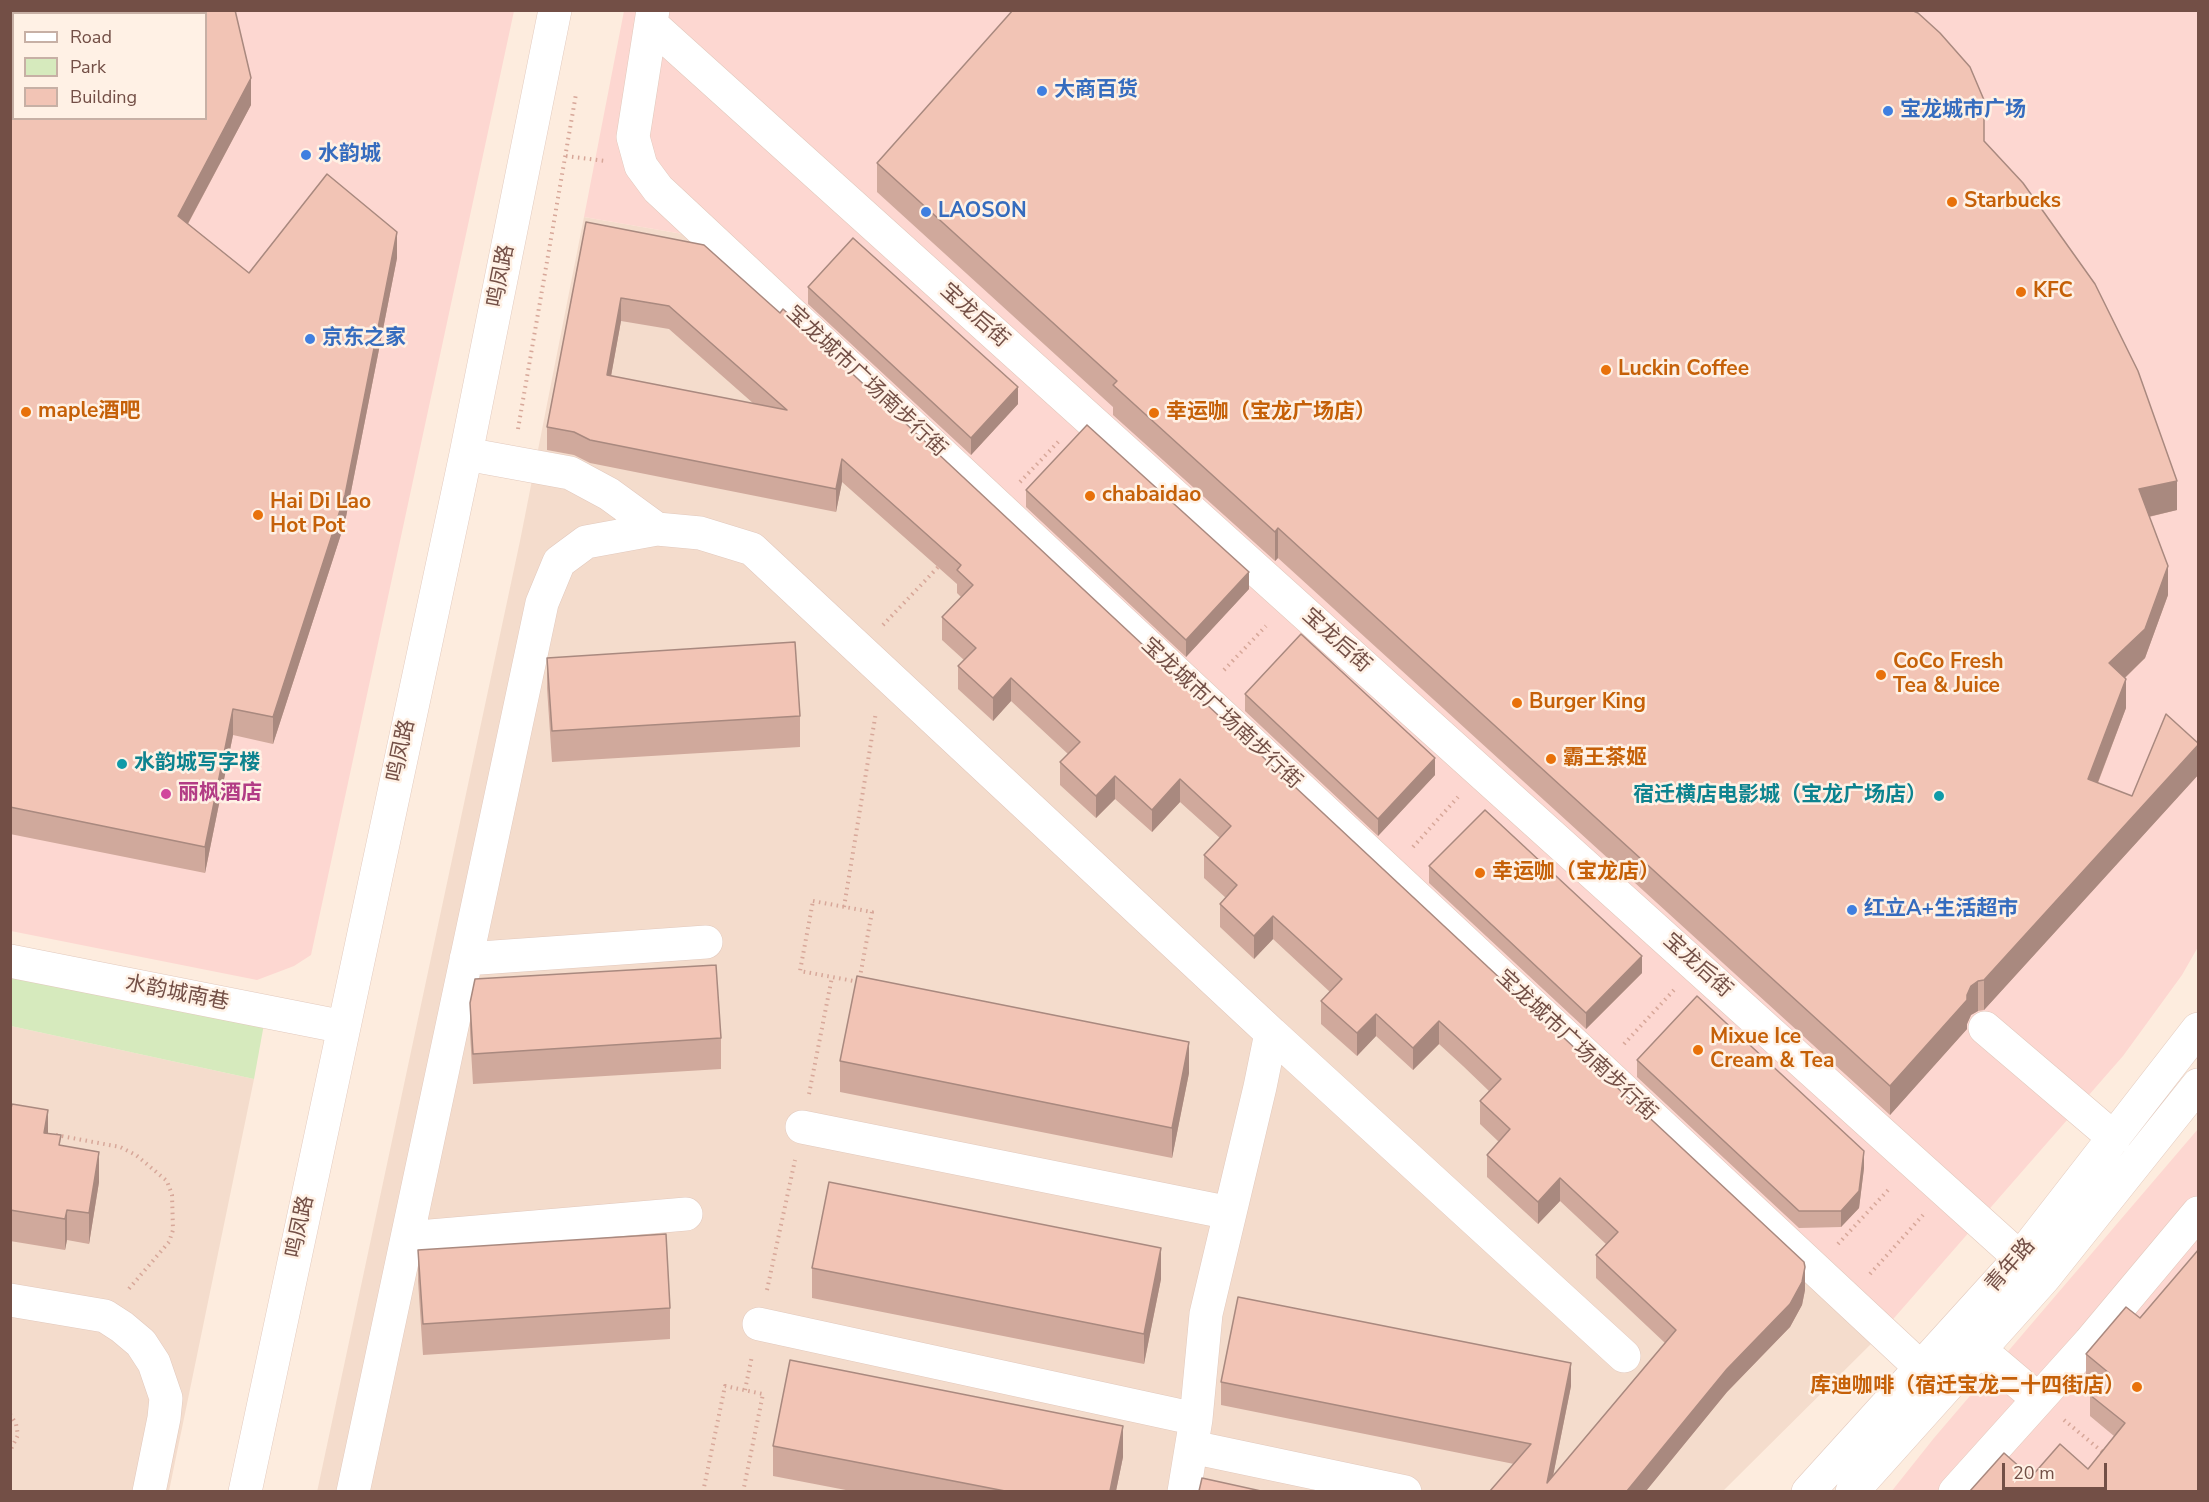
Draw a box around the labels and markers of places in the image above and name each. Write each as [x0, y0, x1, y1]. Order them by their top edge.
place label: 大商百货 [1054, 78, 1138, 104]
marker: 大商百货 [1035, 84, 1049, 98]
place label: 宝龙城市广场 [1900, 98, 2026, 124]
marker: 宝龙城市广场 [1881, 104, 1895, 118]
place label: 水韵城 [318, 142, 381, 168]
marker: 水韵城 [299, 148, 313, 162]
place label: Starbucks [1964, 189, 2061, 215]
marker: Starbucks [1945, 195, 1959, 209]
place label: LAOSON [938, 199, 1027, 225]
marker: LAOSON [919, 205, 933, 219]
place label: KFC [2033, 279, 2073, 305]
marker: KFC [2014, 285, 2028, 299]
place label: 京东之家 [322, 326, 406, 352]
marker: 京东之家 [303, 332, 317, 346]
place label: Luckin Coffee [1618, 357, 1749, 383]
marker: Luckin Coffee [1599, 363, 1613, 377]
place label: maple酒吧 [38, 399, 140, 425]
place label: 幸运咖（宝龙广场店） [1166, 400, 1376, 426]
marker: maple酒吧 [19, 405, 33, 419]
marker: 幸运咖（宝龙广场店） [1147, 406, 1161, 420]
place label: chabaidao [1102, 483, 1201, 509]
marker: chabaidao [1083, 489, 1097, 503]
place label: Hai Di Lao Hot Pot [270, 490, 371, 540]
marker: Hai Di Lao Hot Pot [251, 508, 265, 522]
place label: CoCo Fresh Tea & Juice [1893, 650, 2003, 700]
marker: CoCo Fresh Tea & Juice [1874, 668, 1888, 682]
place label: Burger King [1529, 690, 1646, 716]
marker: Burger King [1510, 696, 1524, 710]
place label: 霸王茶姬 [1563, 746, 1647, 772]
place label: 水韵城写字楼 [134, 751, 260, 777]
marker: 霸王茶姬 [1544, 752, 1558, 766]
marker: 水韵城写字楼 [115, 757, 129, 771]
place label: 丽枫酒店 [178, 781, 262, 807]
place label: 宿迁横店电影城（宝龙广场店） [1633, 783, 1927, 809]
marker: 丽枫酒店 [159, 787, 173, 801]
marker: 宿迁横店电影城（宝龙广场店） [1932, 789, 1946, 803]
place label: 幸运咖（宝龙店） [1492, 860, 1660, 886]
marker: 幸运咖（宝龙店） [1473, 866, 1487, 880]
place label: 红立A+生活超市 [1864, 897, 2018, 923]
marker: 红立A+生活超市 [1845, 903, 1859, 917]
place label: Mixue Ice Cream & Tea [1710, 1025, 1834, 1075]
marker: Mixue Ice Cream & Tea [1691, 1043, 1705, 1057]
place label: 库迪咖啡（宿迁宝龙二十四街店） [1810, 1374, 2125, 1400]
marker: 库迪咖啡（宿迁宝龙二十四街店） [2130, 1380, 2144, 1394]

